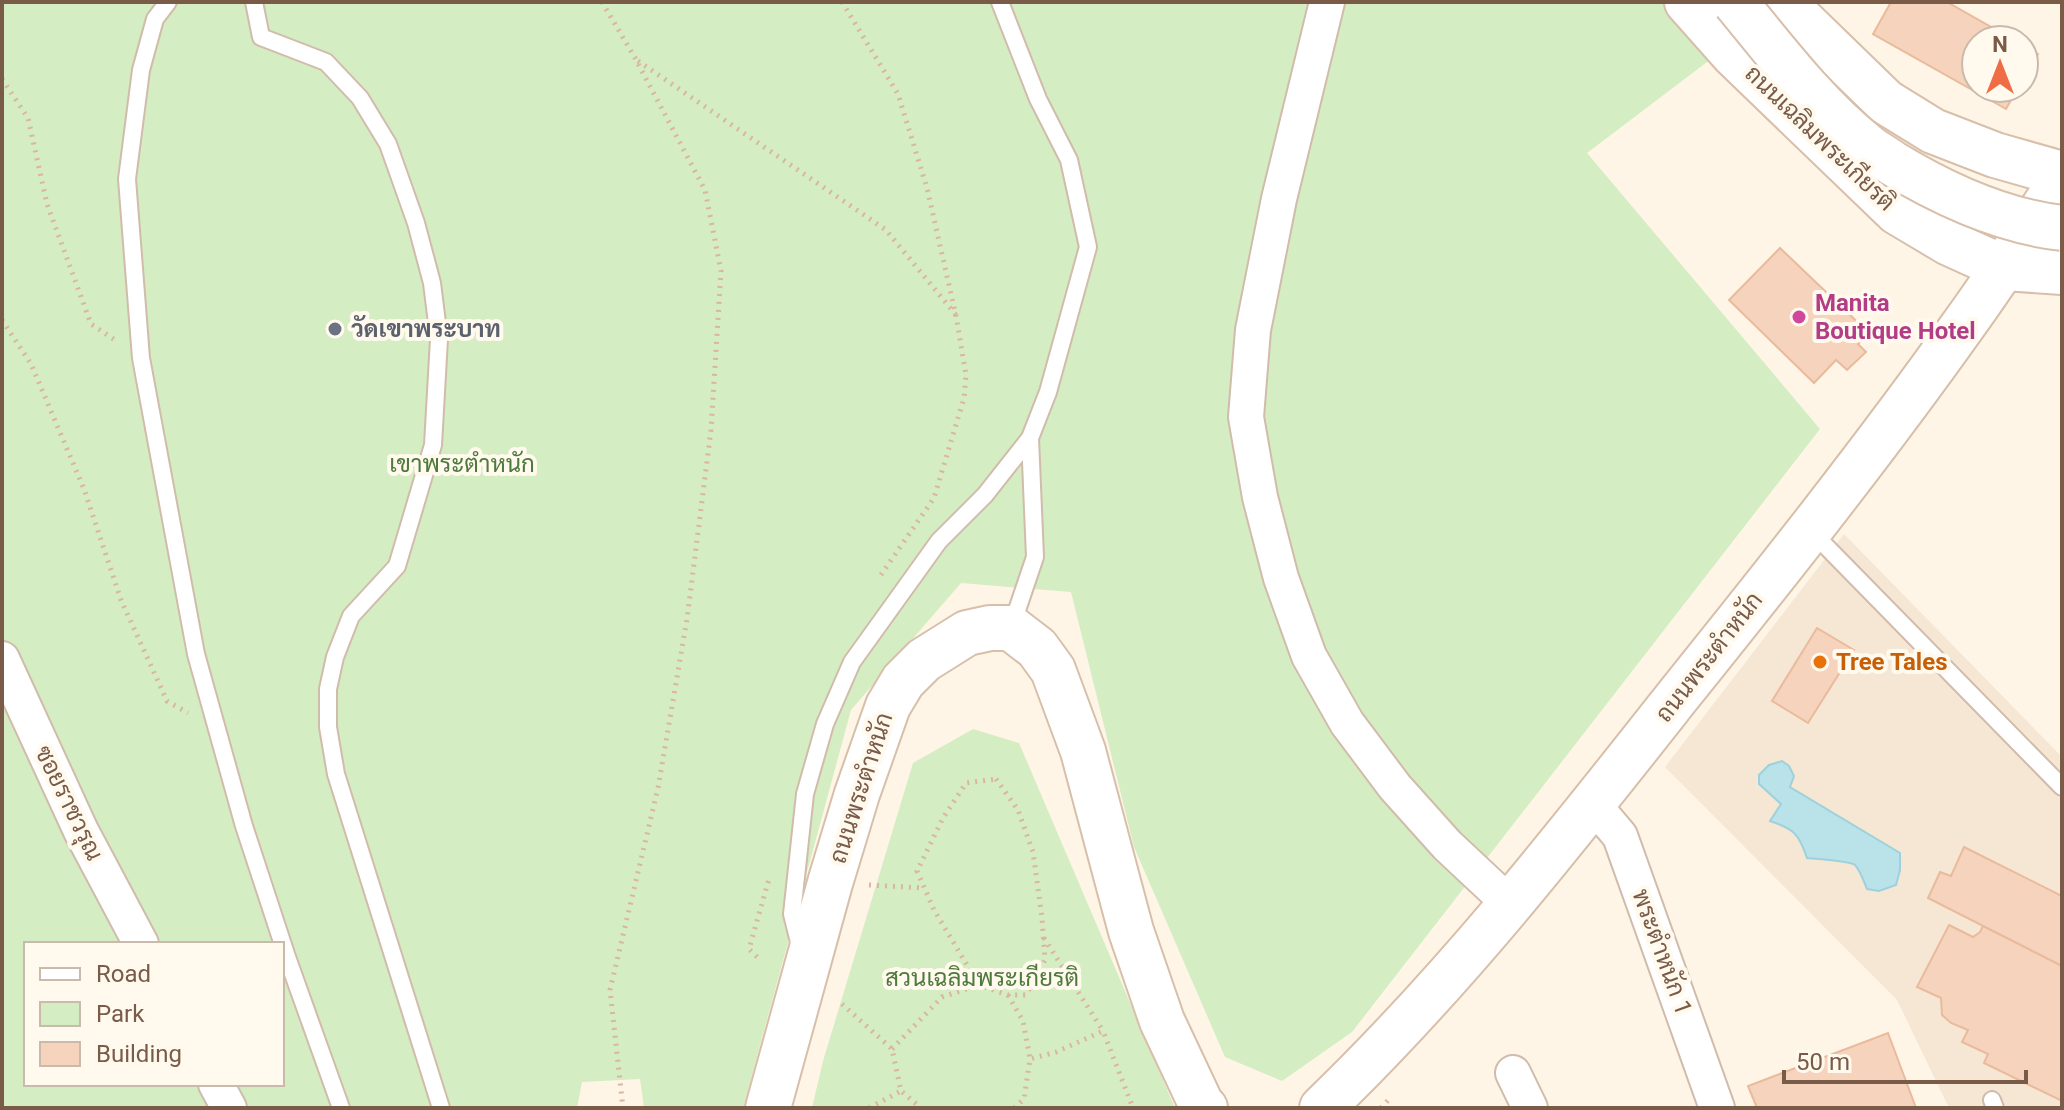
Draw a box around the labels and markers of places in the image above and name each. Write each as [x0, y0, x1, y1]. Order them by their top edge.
place label: Manita Boutique Hotel [1815, 289, 1976, 345]
marker: Manita Boutique Hotel [1790, 308, 1808, 326]
place label: วัดเขาพระบาท [351, 314, 501, 343]
marker: วัดเขาพระบาท [326, 320, 344, 338]
place label: Tree Tales [1836, 648, 1948, 676]
marker: Tree Tales [1811, 653, 1829, 671]

